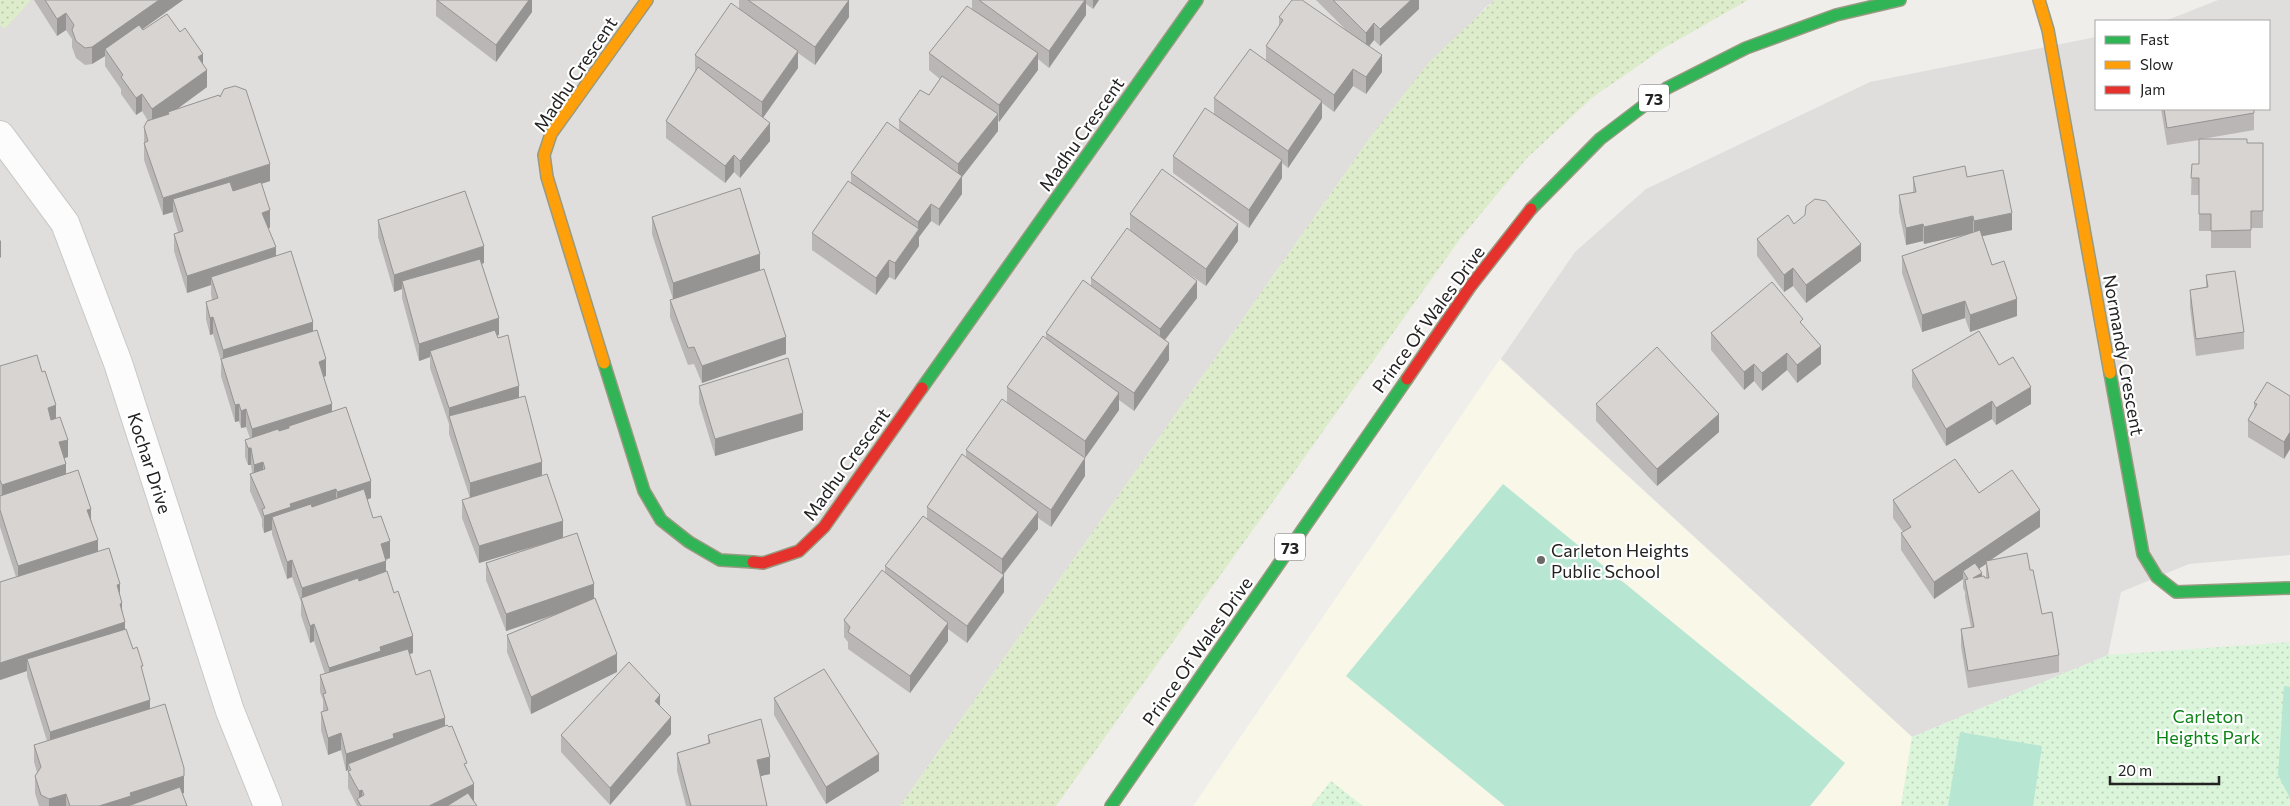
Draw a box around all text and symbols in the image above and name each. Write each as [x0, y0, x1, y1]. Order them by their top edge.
street label: Madhu Crescent [529, 12, 621, 136]
legend [2095, 20, 2270, 110]
text: Fast [2140, 30, 2169, 48]
text: Slow [2140, 55, 2173, 73]
street label: Madhu Crescent [1034, 73, 1128, 195]
text: Jam [2140, 80, 2165, 98]
road number: 73 [1639, 85, 1669, 112]
street label: Prince Of Wales Drive [1367, 241, 1489, 397]
street label: Normandy Crescent [2099, 273, 2149, 437]
street label: Madhu Crescent [798, 403, 894, 525]
street label: Kochar Drive [123, 410, 177, 516]
road number: 73 [1275, 534, 1305, 560]
place label: Carleton Heights Public School [1551, 539, 1689, 582]
marker: Carleton Heights Public School [1535, 554, 1547, 566]
street label: Prince Of Wales Drive [1137, 572, 1257, 730]
park label: Carleton Heights Park [2156, 705, 2260, 748]
scale bar [2110, 754, 2219, 786]
text: 20 m [2118, 761, 2152, 779]

